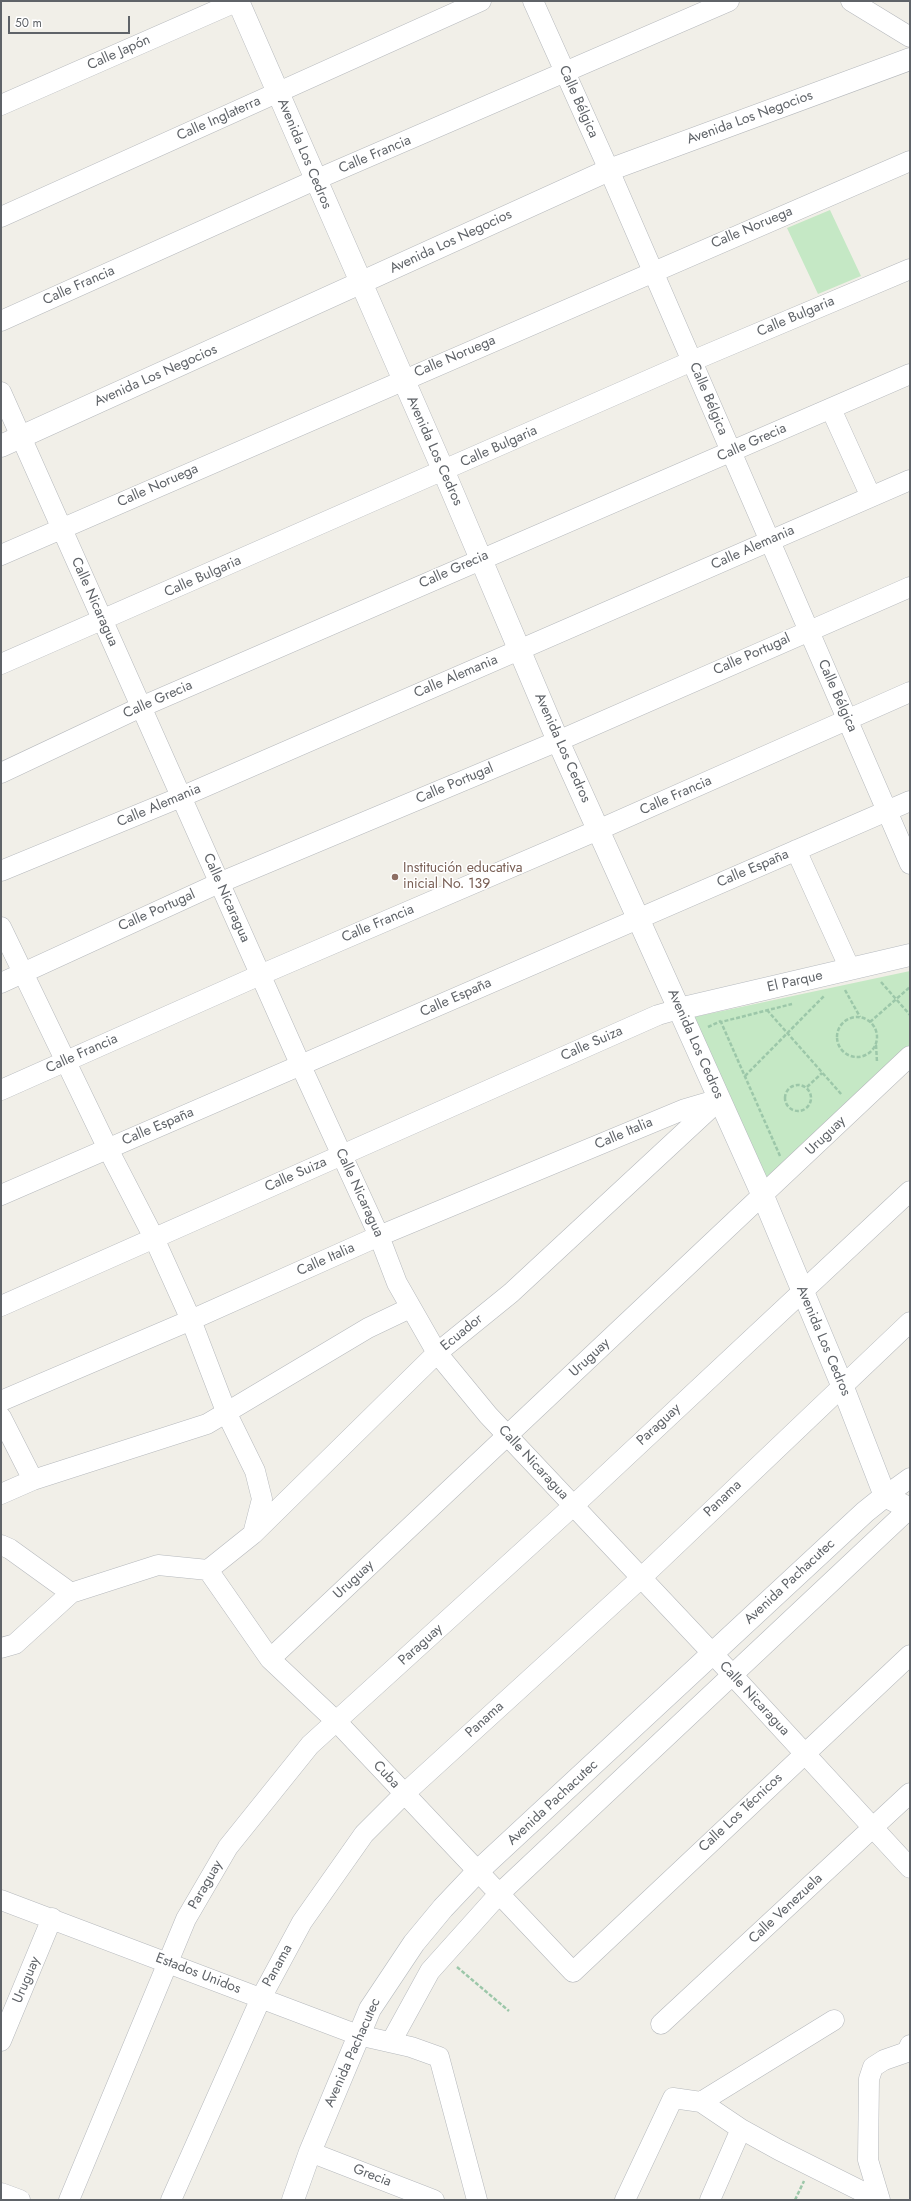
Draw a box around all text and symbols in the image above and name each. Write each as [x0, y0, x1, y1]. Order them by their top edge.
scale bar [10, 8, 132, 34]
text: 50 m [15, 14, 42, 32]
street label: Calle Japón [85, 32, 153, 74]
street label: Calle Bélgica [555, 63, 601, 141]
street label: Avenida Los Negocios [685, 87, 815, 149]
street label: Calle Inglaterra [175, 93, 263, 145]
street label: Avenida Los Cedros [273, 96, 335, 212]
street label: Calle Francia [336, 132, 414, 178]
street label: Calle Noruega [709, 203, 795, 253]
street label: Avenida Los Negocios [387, 206, 515, 278]
street label: Calle Francia [40, 263, 118, 309]
street label: Calle Bulgaria [755, 293, 837, 341]
street label: Calle Noruega [412, 332, 498, 382]
street label: Avenida Los Negocios [92, 341, 220, 411]
street label: Calle Bélgica [685, 360, 731, 438]
street label: Avenida Los Cedros [402, 394, 466, 508]
street label: Calle Grecia [715, 420, 789, 466]
street label: Calle Bulgaria [458, 423, 540, 471]
street label: Calle Noruega [115, 461, 201, 511]
street label: Calle Alemania [709, 522, 797, 574]
street label: Calle Grecia [417, 547, 491, 593]
street label: Calle Bulgaria [162, 553, 244, 601]
street label: Calle Nicaragua [67, 555, 121, 649]
street label: Calle Portugal [711, 631, 793, 679]
street label: Calle Alemania [412, 652, 500, 702]
street label: Calle Bélgica [814, 657, 860, 735]
street label: Calle Grecia [121, 677, 195, 723]
street label: Avenida Los Cedros [530, 691, 594, 805]
street label: Calle Portugal [414, 760, 496, 808]
street label: Calle Francia [637, 773, 715, 819]
street label: Calle Alemania [115, 781, 203, 831]
street label: Calle España [715, 846, 791, 892]
street label: Calle Nicaragua [199, 851, 253, 945]
place label: Institución educativa inicial No. 139 [403, 861, 523, 894]
marker: Institución educativa inicial No. 139 [390, 872, 400, 882]
street label: Calle Portugal [116, 887, 198, 935]
street label: Calle Francia [339, 901, 417, 947]
street label: El Parque [766, 967, 824, 997]
street label: Calle España [418, 975, 494, 1021]
street label: Avenida Los Cedros [663, 987, 727, 1101]
street label: Calle Suiza [558, 1023, 626, 1065]
street label: Calle Francia [43, 1031, 121, 1077]
street label: Calle España [120, 1104, 196, 1150]
street label: Uruguay [803, 1113, 849, 1159]
street label: Calle Italia [593, 1114, 655, 1154]
street label: Calle Nicaragua [331, 1146, 387, 1240]
street label: Calle Suiza [262, 1154, 330, 1196]
street label: Calle Italia [295, 1240, 357, 1280]
street label: Avenida Los Cedros [792, 1283, 854, 1399]
street label: Ecuador [438, 1311, 486, 1355]
street label: Uruguay [566, 1335, 614, 1381]
street label: Paraguay [634, 1401, 684, 1449]
street label: Calle Nicaragua [494, 1422, 572, 1504]
street label: Panama [701, 1477, 745, 1521]
street label: Avenida Pachacutec [741, 1536, 839, 1628]
street label: Uruguay [330, 1557, 378, 1603]
street label: Paraguay [395, 1621, 447, 1669]
street label: Calle Nicaragua [715, 1658, 793, 1740]
street label: Panama [462, 1698, 508, 1742]
street label: Avenida Pachacutec [504, 1757, 602, 1849]
street label: Cuba [369, 1758, 403, 1792]
street label: Calle Los Técnicos [696, 1770, 786, 1856]
street label: Paraguay [185, 1858, 227, 1912]
street label: Calle Venezuela [746, 1871, 826, 1947]
street label: Panama [260, 1942, 296, 1990]
street label: Estados Unidos [153, 1950, 243, 1998]
street label: Uruguay [10, 1954, 44, 2006]
street label: Avenida Pachacutec [321, 1996, 385, 2110]
street label: Grecia [350, 2161, 394, 2191]

